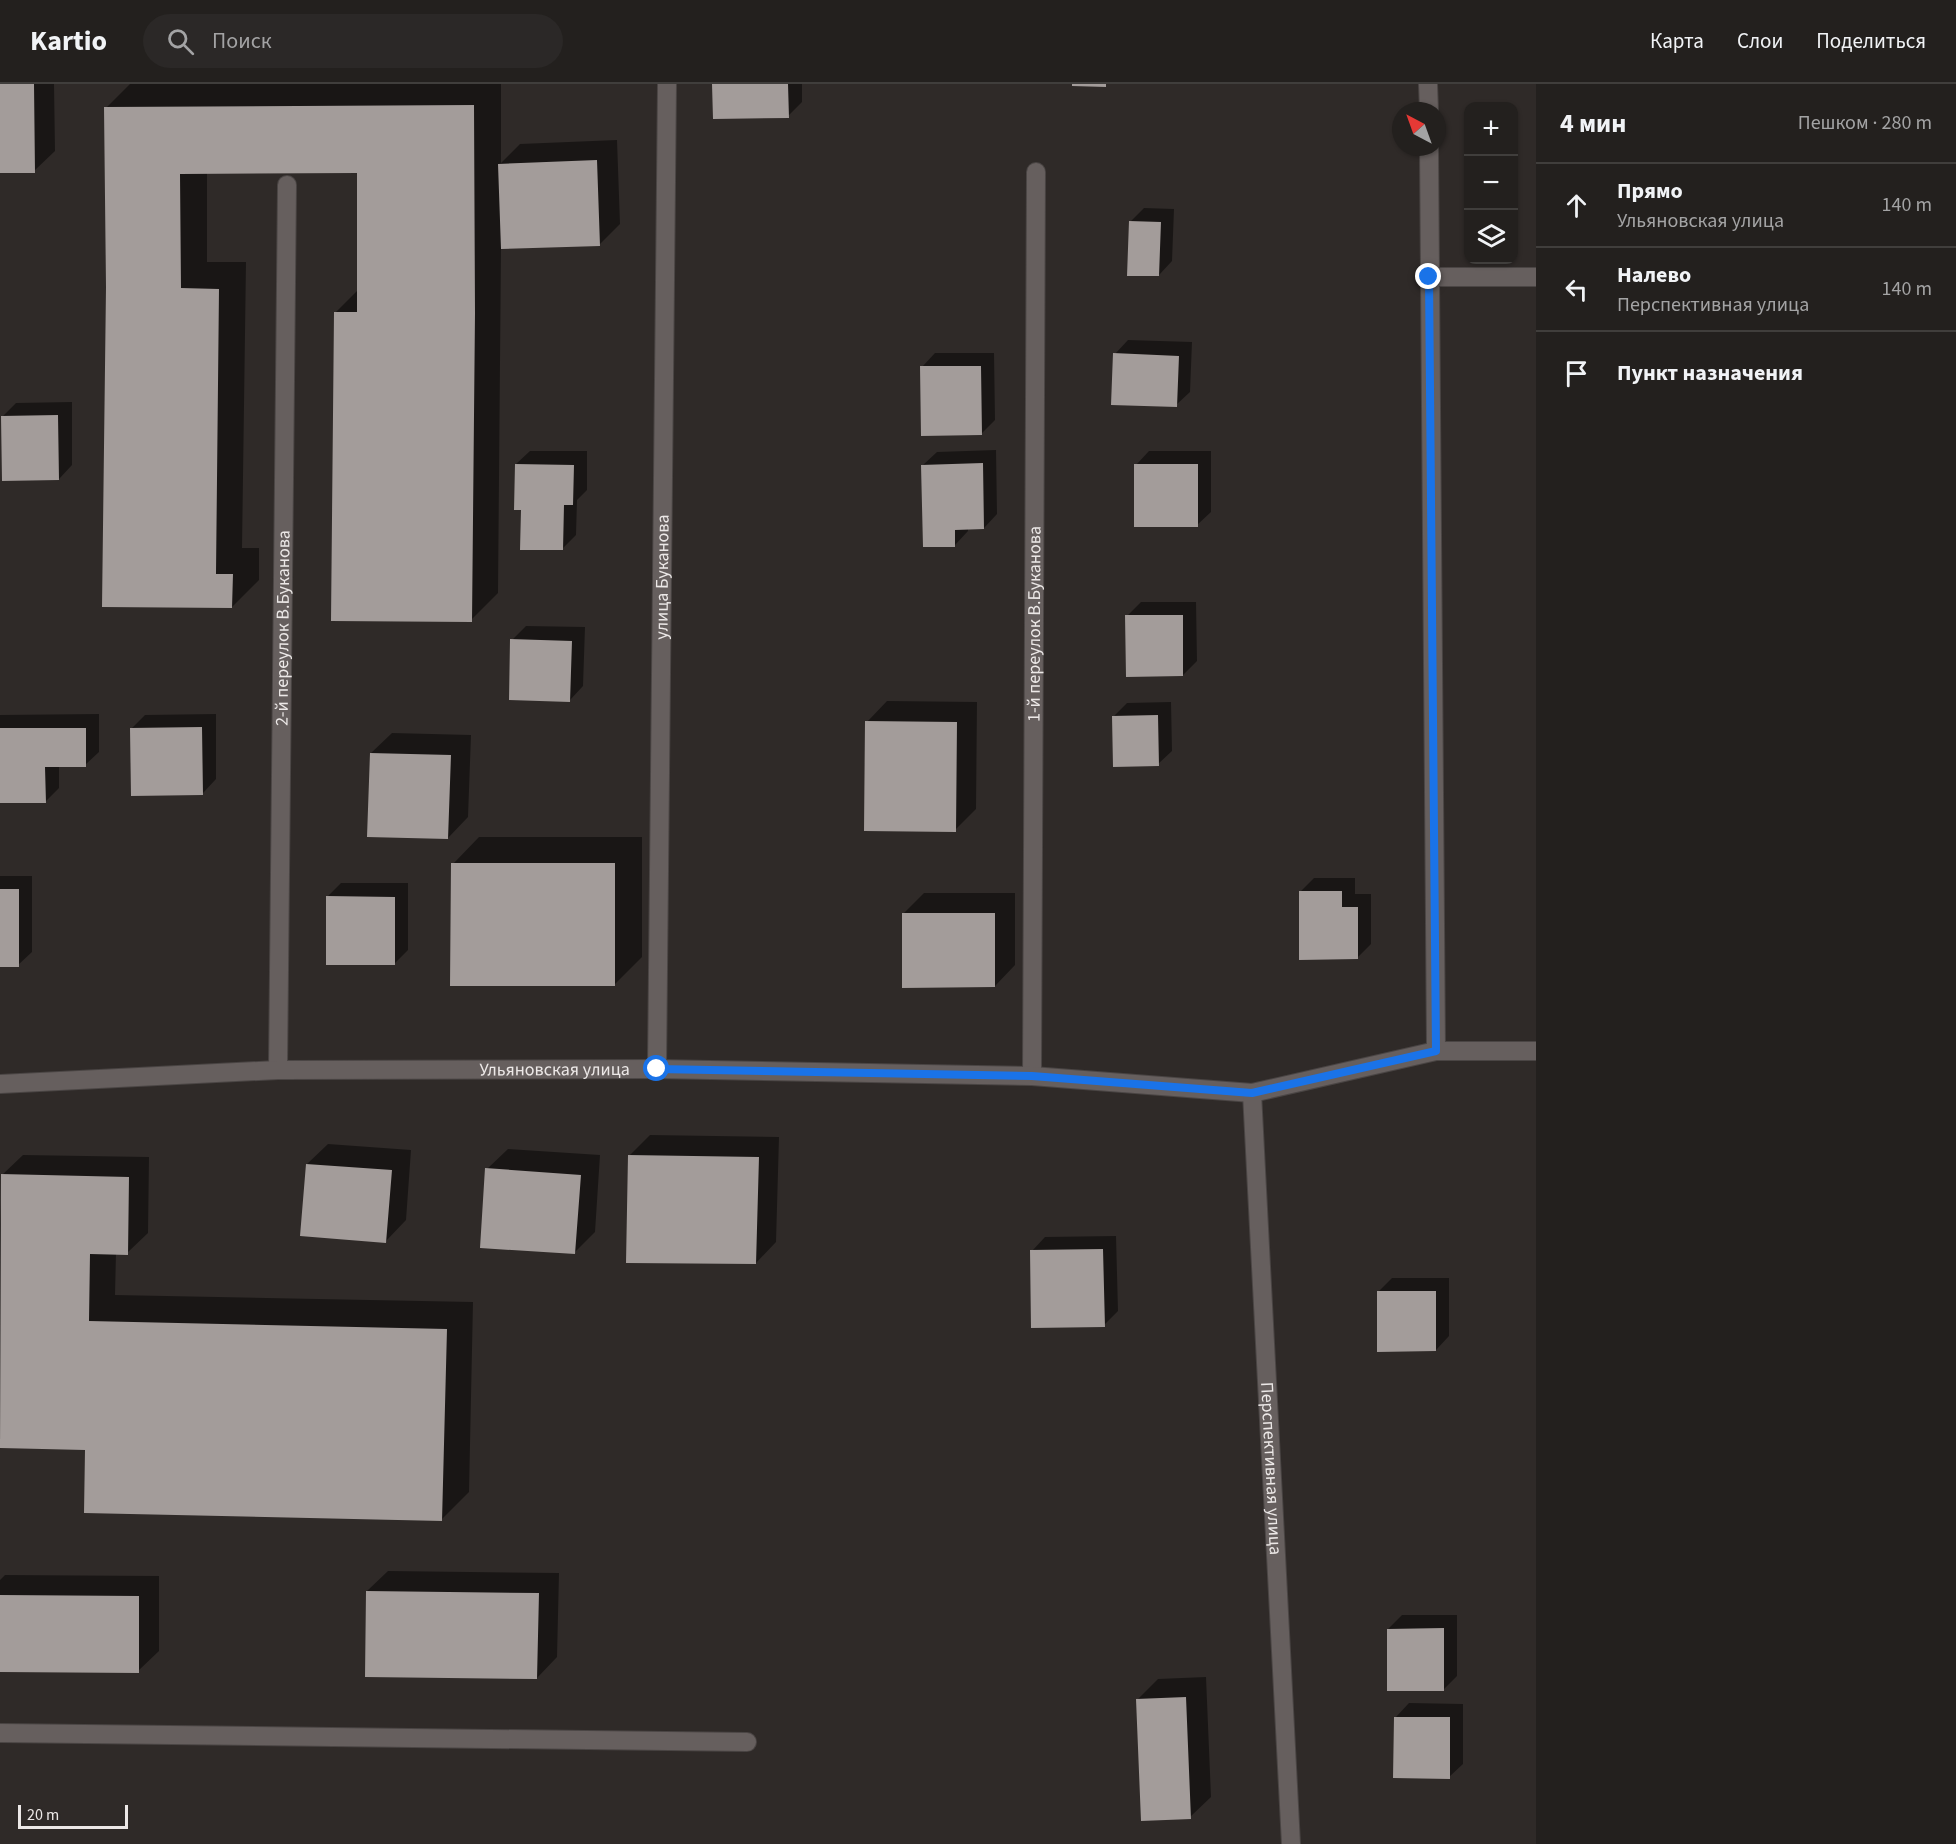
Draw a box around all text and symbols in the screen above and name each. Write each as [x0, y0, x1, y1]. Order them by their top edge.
search box [143, 14, 563, 68]
text: Kartio [30, 21, 107, 61]
icon: search [164, 25, 197, 58]
text: Поиск [212, 25, 272, 57]
text: Карта [1650, 26, 1704, 56]
text: Слои [1737, 26, 1783, 56]
text: Поделиться [1816, 26, 1926, 56]
north arrow [1392, 102, 1446, 156]
map controls [1464, 102, 1518, 264]
button: + [1464, 102, 1518, 156]
text: 4 мин [1560, 105, 1626, 142]
text: Пешком · 280 m [1798, 109, 1932, 137]
button: − [1464, 156, 1518, 210]
text: Прямо [1617, 175, 1683, 207]
icon: ahead [1560, 189, 1593, 222]
text: 140 m [1882, 191, 1932, 219]
text: Ульяновская улица [1617, 207, 1784, 235]
button: layers [1464, 210, 1518, 264]
text: Налево [1617, 259, 1691, 291]
route end [1415, 263, 1441, 289]
icon: left [1560, 273, 1593, 306]
text: 140 m [1882, 275, 1932, 303]
text: Перспективная улица [1617, 291, 1809, 319]
icon: arrive [1560, 357, 1593, 390]
text: Пункт назначения [1617, 357, 1803, 389]
street label: улица Буканова [649, 514, 675, 640]
street label: 1-й переулок В.Буканова [1021, 526, 1047, 722]
street label: 2-й переулок В.Буканова [269, 530, 296, 726]
route start [643, 1055, 669, 1081]
street label: Ульяновская улица [479, 1057, 630, 1082]
street label: Перспективная улица [1255, 1381, 1288, 1556]
scale bar [18, 1802, 128, 1830]
text: 20 m [27, 1804, 59, 1826]

